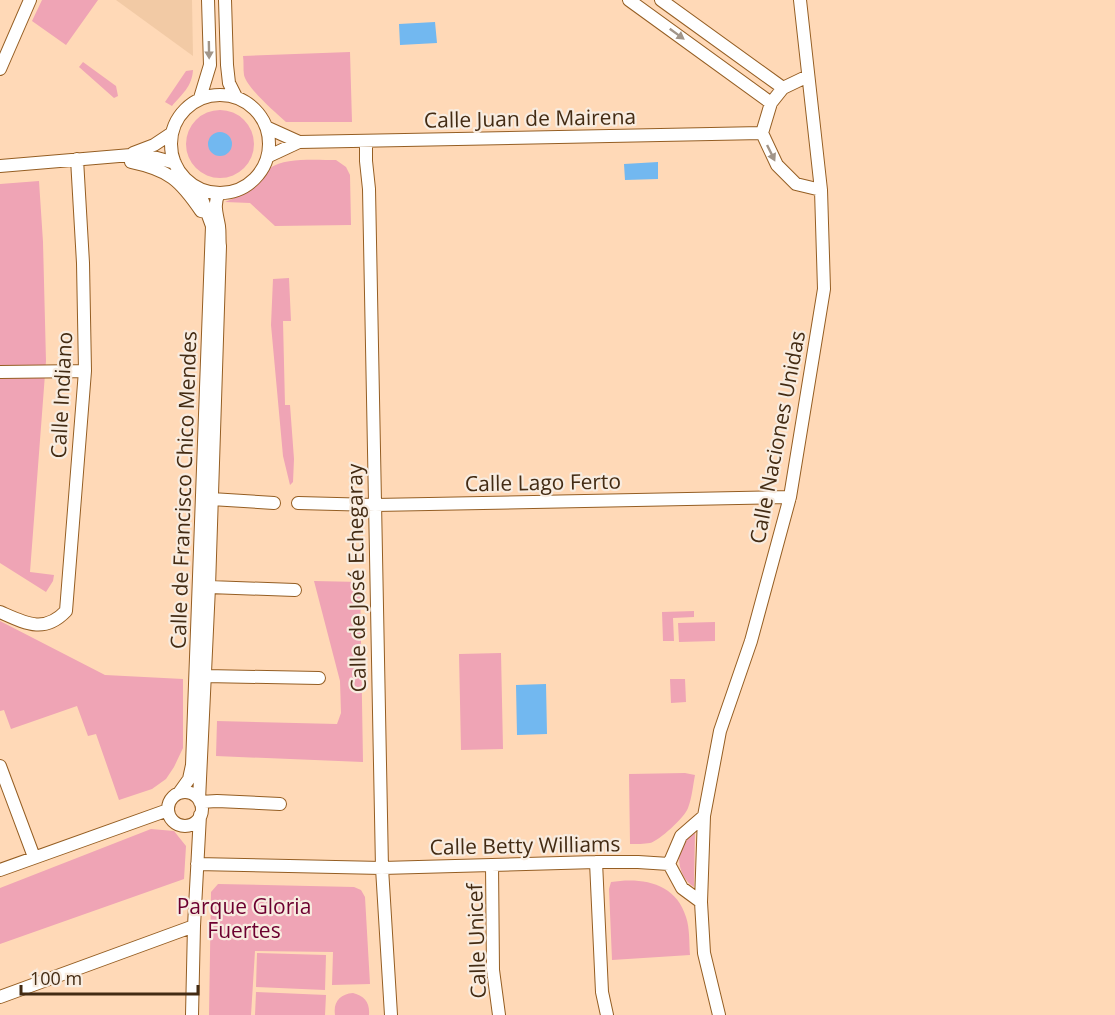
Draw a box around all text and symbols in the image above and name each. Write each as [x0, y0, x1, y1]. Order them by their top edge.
one-way arrow [668, 28, 684, 40]
one-way arrow [204, 40, 214, 59]
street label: Calle Juan de Mairena [424, 102, 636, 134]
one-way arrow [767, 144, 776, 161]
street label: Calle Naciones Unidas [743, 328, 811, 546]
street label: Calle Indiano [44, 331, 78, 459]
street label: Calle de Francisco Chico Mendes [163, 331, 203, 649]
street label: Calle de José Echegaray [340, 463, 372, 693]
street label: Calle Lago Ferto [465, 467, 621, 497]
street label: Calle Betty Williams [429, 829, 621, 861]
street label: Calle Unicef [460, 881, 492, 999]
park label: Parque Gloria Fuertes [177, 892, 311, 944]
scale bar [21, 958, 198, 996]
text: 100 m [30, 966, 82, 990]

